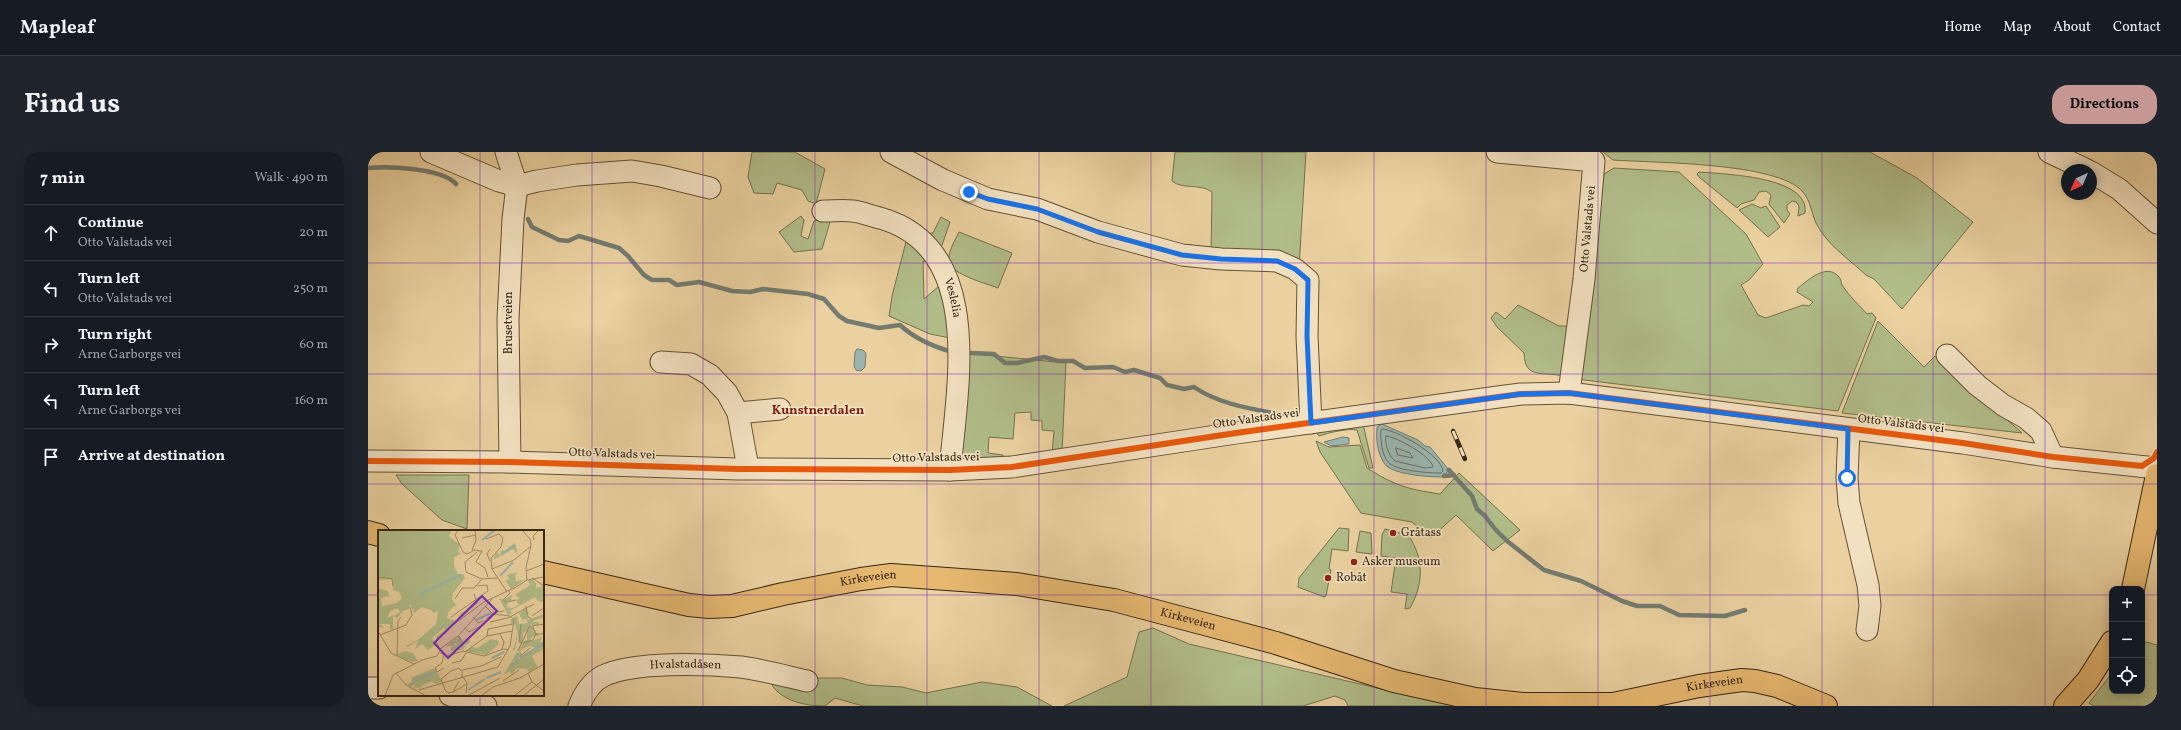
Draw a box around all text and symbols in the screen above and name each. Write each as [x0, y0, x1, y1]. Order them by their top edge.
text: Mapleaf [20, 15, 95, 41]
text: Home [1944, 18, 1981, 37]
text: Map [2003, 18, 2031, 37]
text: About [2053, 18, 2091, 37]
text: Contact [2113, 18, 2161, 37]
text: Find us [24, 85, 120, 124]
button: Directions [2052, 85, 2157, 124]
north arrow [2061, 164, 2097, 200]
text: 7 min [40, 167, 85, 190]
text: Walk · 490 m [254, 169, 328, 187]
route end [960, 183, 978, 201]
street label: Otto Valstads vei [1576, 185, 1600, 273]
text: Continue [78, 213, 143, 234]
icon: ahead [40, 222, 62, 244]
text: 20 m [299, 224, 328, 242]
text: Otto Valstads vei [78, 234, 172, 252]
text: Turn left [78, 269, 140, 290]
street label: Veslelia [939, 276, 965, 319]
icon: left [40, 278, 62, 300]
text: 250 m [293, 280, 328, 298]
text: Otto Valstads vei [78, 290, 172, 308]
street label: Brusetveien [501, 292, 517, 354]
text: Turn right [78, 325, 152, 346]
icon: right [40, 334, 62, 356]
text: 60 m [300, 336, 328, 354]
text: Arne Garborgs vei [78, 346, 181, 364]
text: Turn left [78, 381, 140, 402]
icon: left [40, 390, 62, 412]
text: 160 m [294, 392, 328, 410]
text: Arne Garborgs vei [78, 402, 181, 420]
district label: Kunstnerdalen [772, 402, 865, 420]
street label: Otto Valstads vei [1212, 405, 1301, 433]
street label: Otto Valstads vei [1857, 411, 1945, 437]
street label: Otto Valstads vei [568, 444, 656, 464]
icon: arrive [40, 446, 62, 468]
text: Arrive at destination [78, 446, 225, 467]
street label: Otto Valstads vei [892, 449, 980, 467]
route start [1838, 469, 1856, 487]
place label: Gråtass [1401, 525, 1441, 541]
marker: Gråtass [1388, 528, 1398, 538]
inset map [378, 530, 544, 696]
place label: Asker museum [1362, 554, 1441, 570]
marker: Asker museum [1349, 557, 1359, 567]
street label: Kirkeveien [839, 567, 897, 591]
place label: Robåt [1336, 570, 1367, 586]
marker: Robåt [1323, 573, 1333, 583]
map controls [2109, 586, 2145, 694]
button: + [2109, 586, 2145, 622]
street label: Kirkeveien [1158, 605, 1218, 635]
button: − [2109, 622, 2145, 658]
street label: Hvalstadåsen [649, 657, 722, 674]
button: locate [2109, 658, 2145, 694]
street label: Kirkeveien [1685, 672, 1744, 696]

